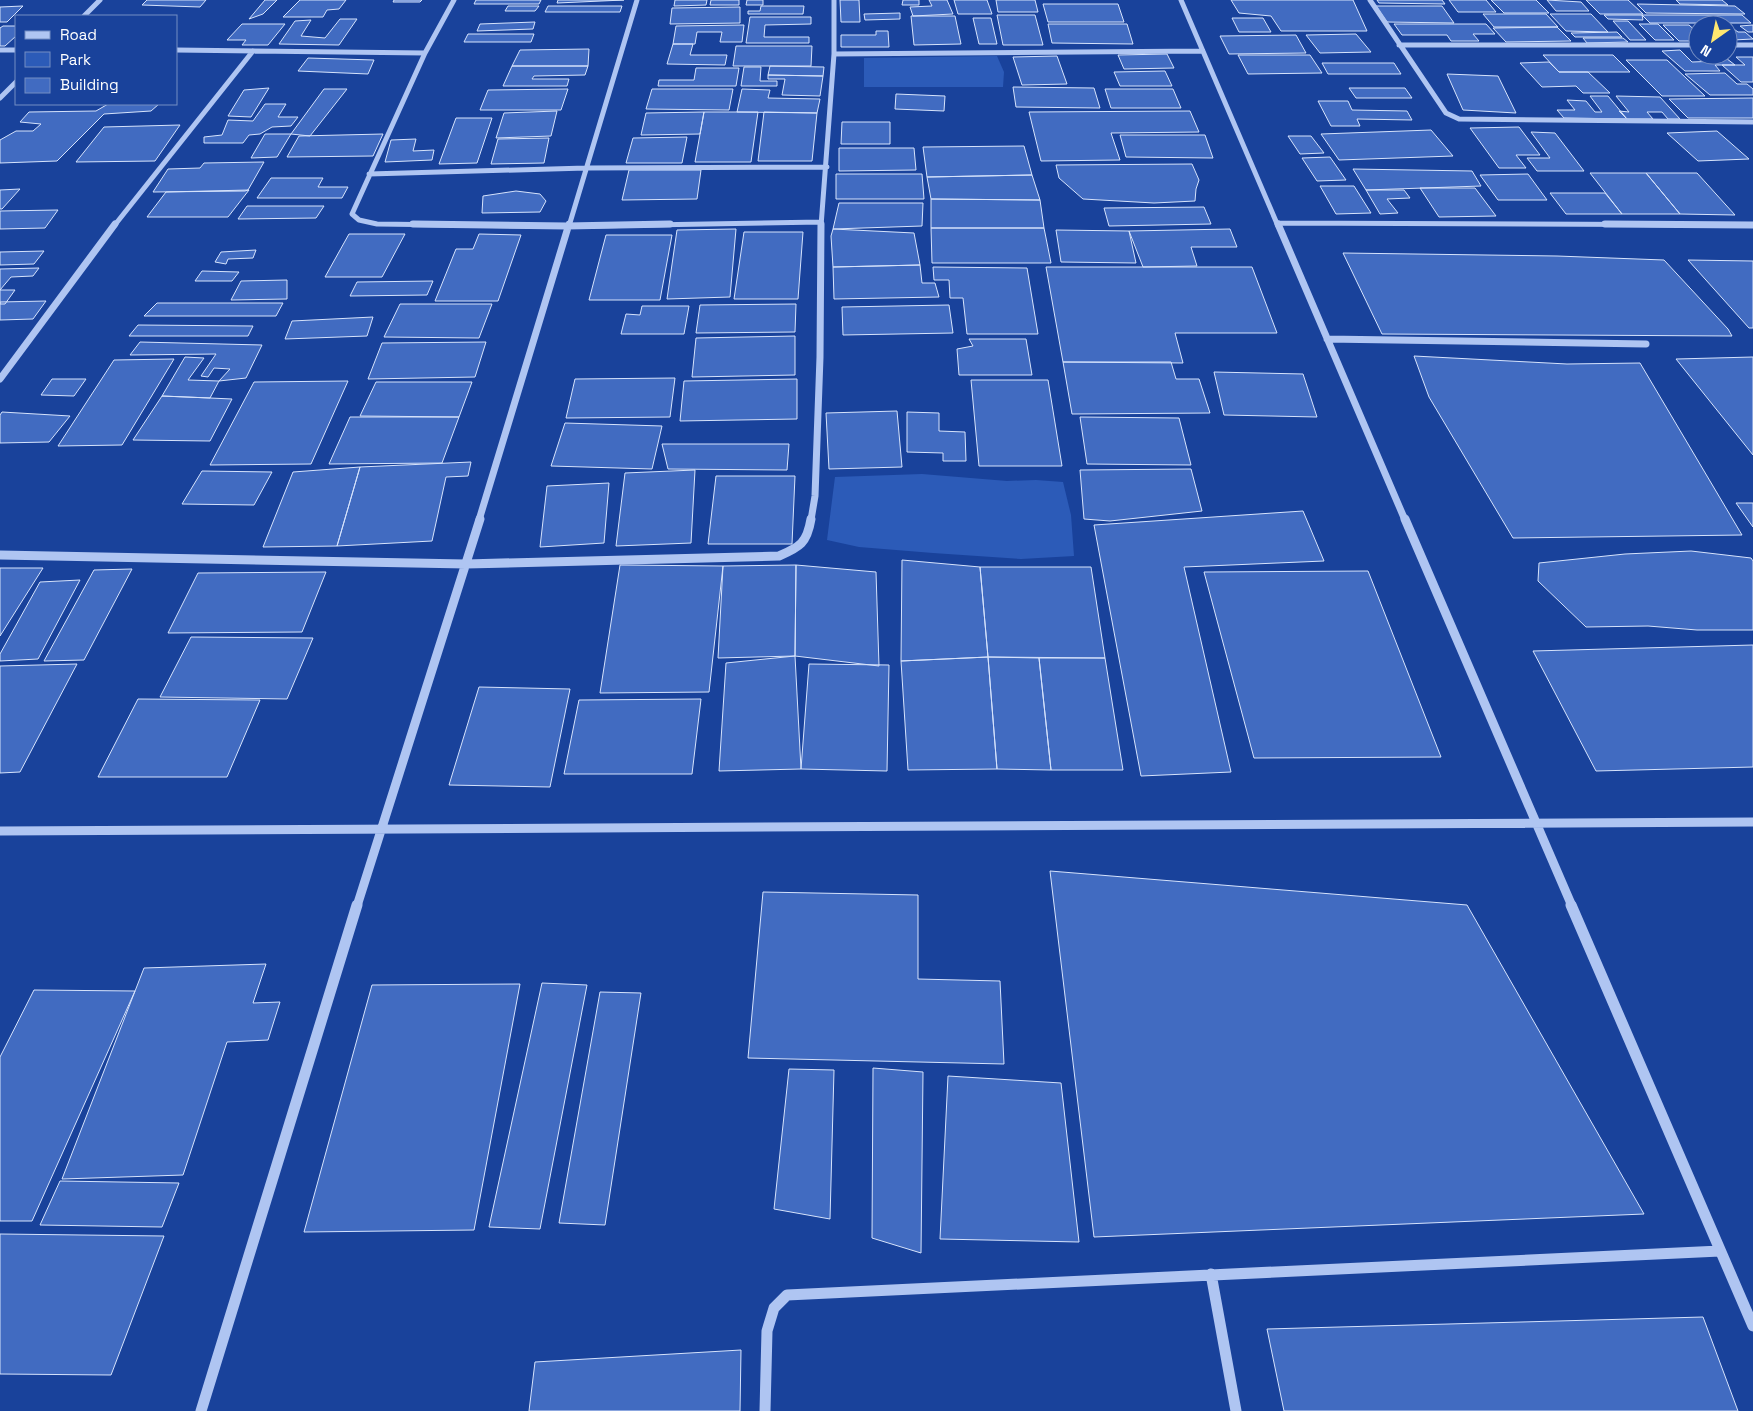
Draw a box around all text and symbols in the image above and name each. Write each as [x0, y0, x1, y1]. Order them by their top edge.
legend [15, 15, 178, 105]
north arrow [1688, 15, 1738, 65]
text: Road [60, 25, 97, 44]
text: N [1697, 41, 1715, 61]
text: Park [60, 50, 91, 69]
text: Building [60, 75, 119, 94]

